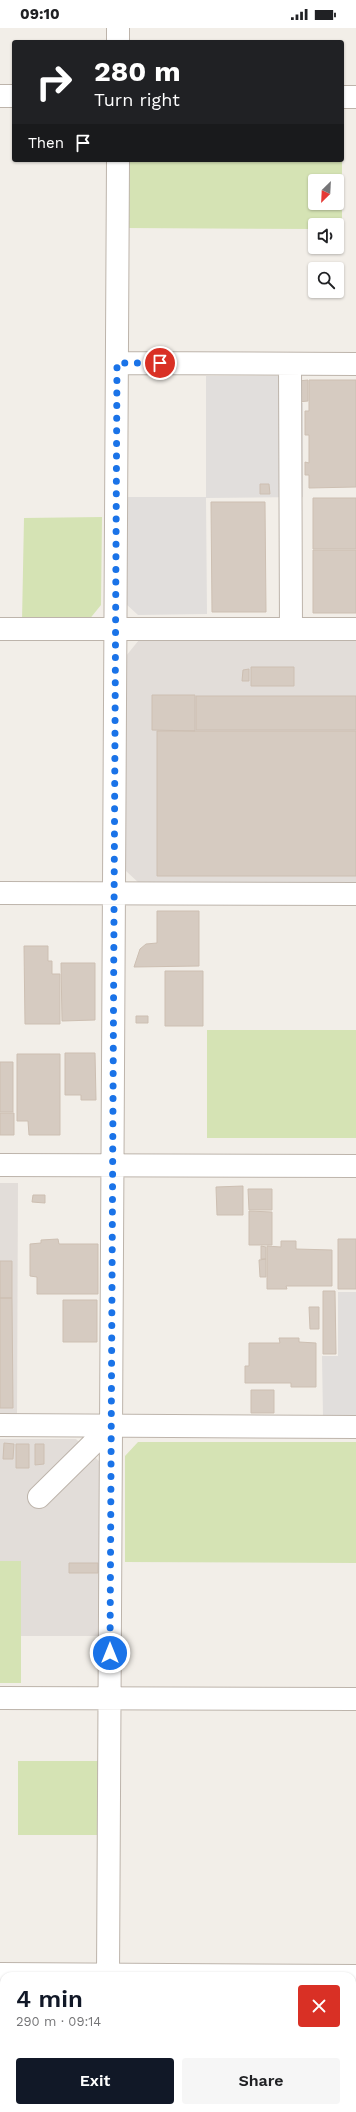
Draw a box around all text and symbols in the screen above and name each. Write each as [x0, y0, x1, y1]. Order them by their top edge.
text: 09:10 [20, 5, 60, 23]
text: 280 m [94, 55, 181, 88]
icon: right [28, 56, 80, 108]
text: Turn right [94, 89, 180, 110]
icon: arrive [72, 132, 94, 154]
text: Then [28, 134, 64, 152]
north arrow [308, 174, 344, 210]
map controls [308, 174, 344, 298]
button: sound [308, 218, 344, 254]
button: search [308, 262, 344, 298]
pin [143, 346, 177, 380]
icon: arrive [149, 352, 171, 374]
position arrow [89, 1632, 131, 1674]
text: 4 min [16, 1985, 83, 2013]
button: close [298, 1985, 340, 2027]
text: 290 m · 09:14 [16, 2014, 101, 2029]
button: Exit [16, 2058, 174, 2104]
button: Share [182, 2058, 340, 2104]

